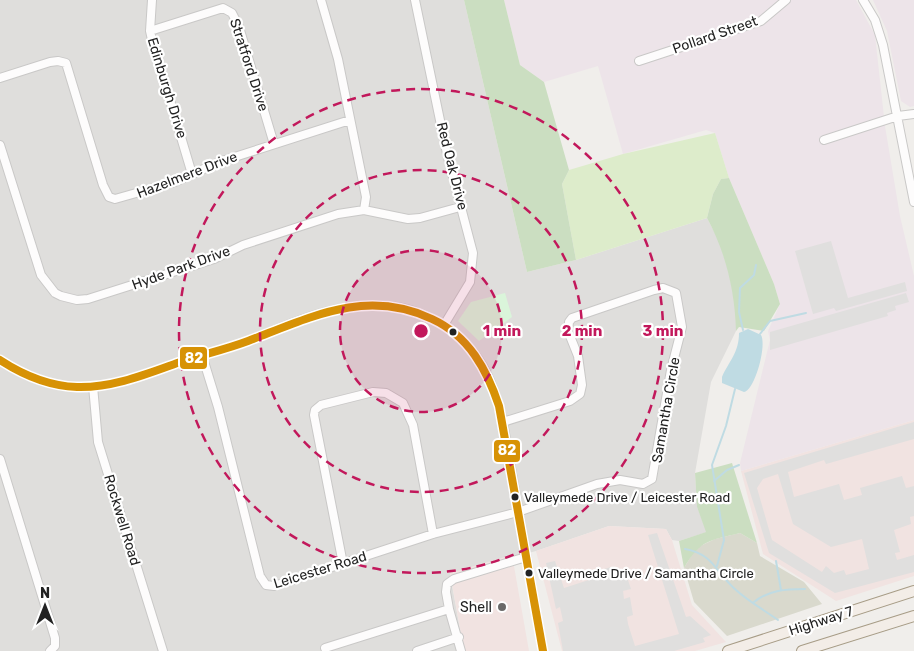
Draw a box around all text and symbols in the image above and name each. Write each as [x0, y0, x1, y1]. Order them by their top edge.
street label: Pollard Street [670, 12, 760, 58]
street label: Stratford Drive [226, 17, 272, 114]
street label: Edinburgh Drive [144, 36, 190, 141]
street label: Red Oak Drive [433, 120, 471, 212]
street label: Hazelmere Drive [134, 148, 240, 202]
street label: Hyde Park Drive [130, 242, 233, 294]
centre of rings [412, 322, 430, 340]
text: 1 min [483, 322, 521, 340]
text: 2 min [562, 322, 602, 340]
text: 3 min [643, 322, 683, 340]
unlabelled marker [448, 327, 458, 337]
line badge: 82 [179, 346, 208, 370]
text: 82 [185, 350, 203, 367]
street label: Samantha Circle [648, 356, 684, 464]
line badge: 82 [493, 439, 521, 463]
text: 82 [498, 442, 516, 459]
street label: Rockwell Road [100, 472, 144, 568]
place label: Valleymede Drive / Leicester Road [524, 490, 730, 505]
marker: Valleymede Drive / Leicester Road [510, 492, 520, 502]
street label: Leicester Road [271, 548, 369, 592]
place label: Valleymede Drive / Samantha Circle [538, 566, 754, 581]
marker: Valleymede Drive / Samantha Circle [524, 568, 534, 578]
north arrow [20, 581, 70, 631]
text: N [40, 585, 50, 602]
place label: Shell [460, 599, 492, 616]
marker: Shell [496, 601, 508, 613]
street label: Highway 7 [787, 603, 855, 639]

